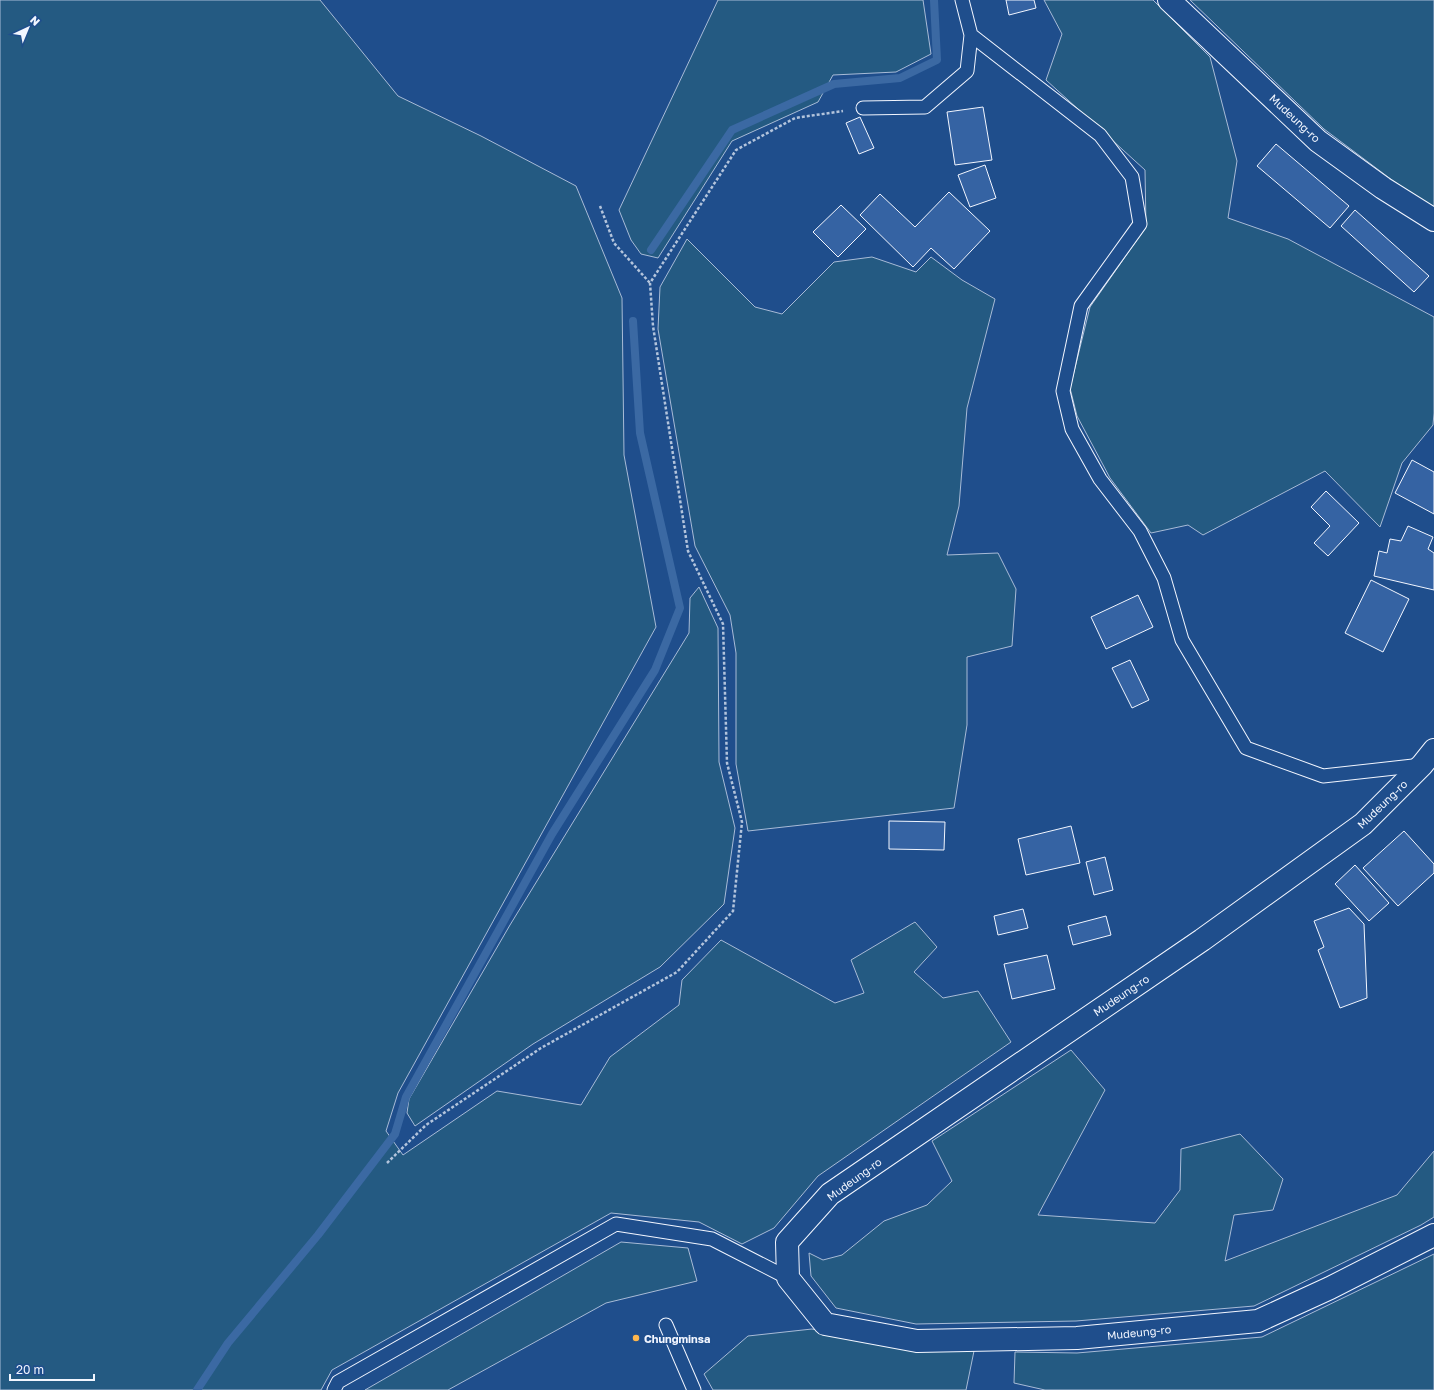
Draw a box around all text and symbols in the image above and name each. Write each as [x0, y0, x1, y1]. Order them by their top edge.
north arrow [8, 8, 48, 48]
text: N [28, 13, 43, 28]
street label: Mudeung-ro [1267, 91, 1323, 145]
street label: Mudeung-ro [1354, 777, 1410, 831]
street label: Mudeung-ro [1091, 971, 1152, 1018]
street label: Mudeung-ro [824, 1155, 884, 1203]
street label: Mudeung-ro [1106, 1322, 1172, 1342]
place label: Chungminsa [644, 1332, 710, 1345]
marker: Chungminsa [631, 1333, 641, 1343]
scale bar [10, 1356, 94, 1382]
text: 20 m [16, 1362, 44, 1377]

